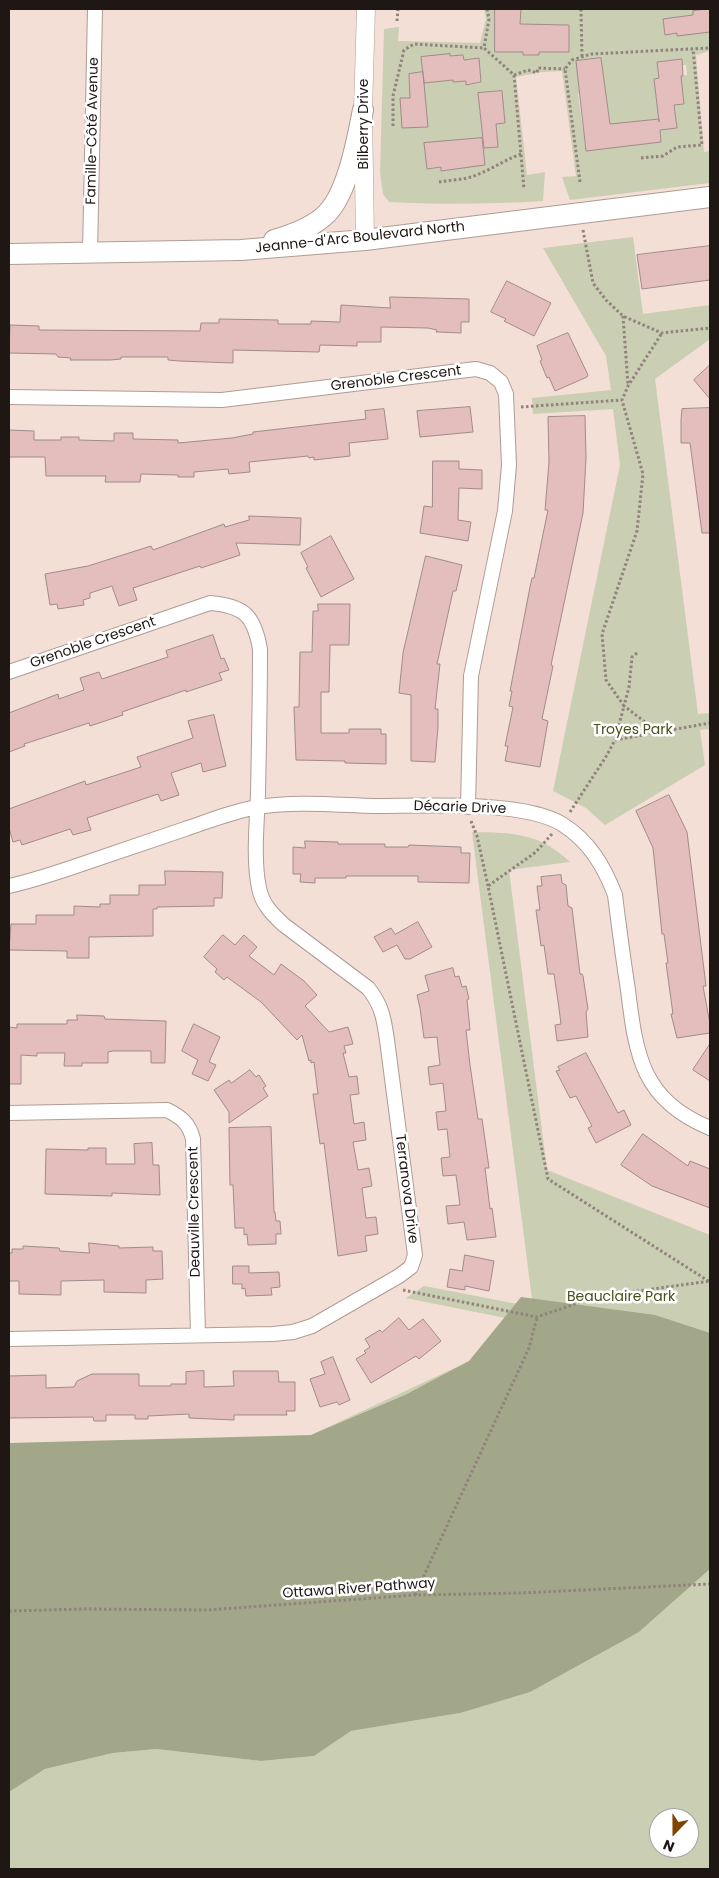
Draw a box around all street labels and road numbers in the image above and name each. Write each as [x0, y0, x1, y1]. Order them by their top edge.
street label: Famille-Côté Avenue [83, 57, 103, 205]
street label: Bilberry Drive [356, 79, 372, 169]
street label: Jeanne-d'Arc Boulevard North [254, 219, 466, 257]
street label: Grenoble Crescent [330, 363, 462, 395]
street label: Grenoble Crescent [28, 614, 158, 672]
street label: Décarie Drive [413, 798, 507, 818]
street label: Terranova Drive [391, 1133, 421, 1245]
street label: Deauville Crescent [185, 1146, 205, 1278]
street label: Ottawa River Pathway [282, 1575, 436, 1603]

